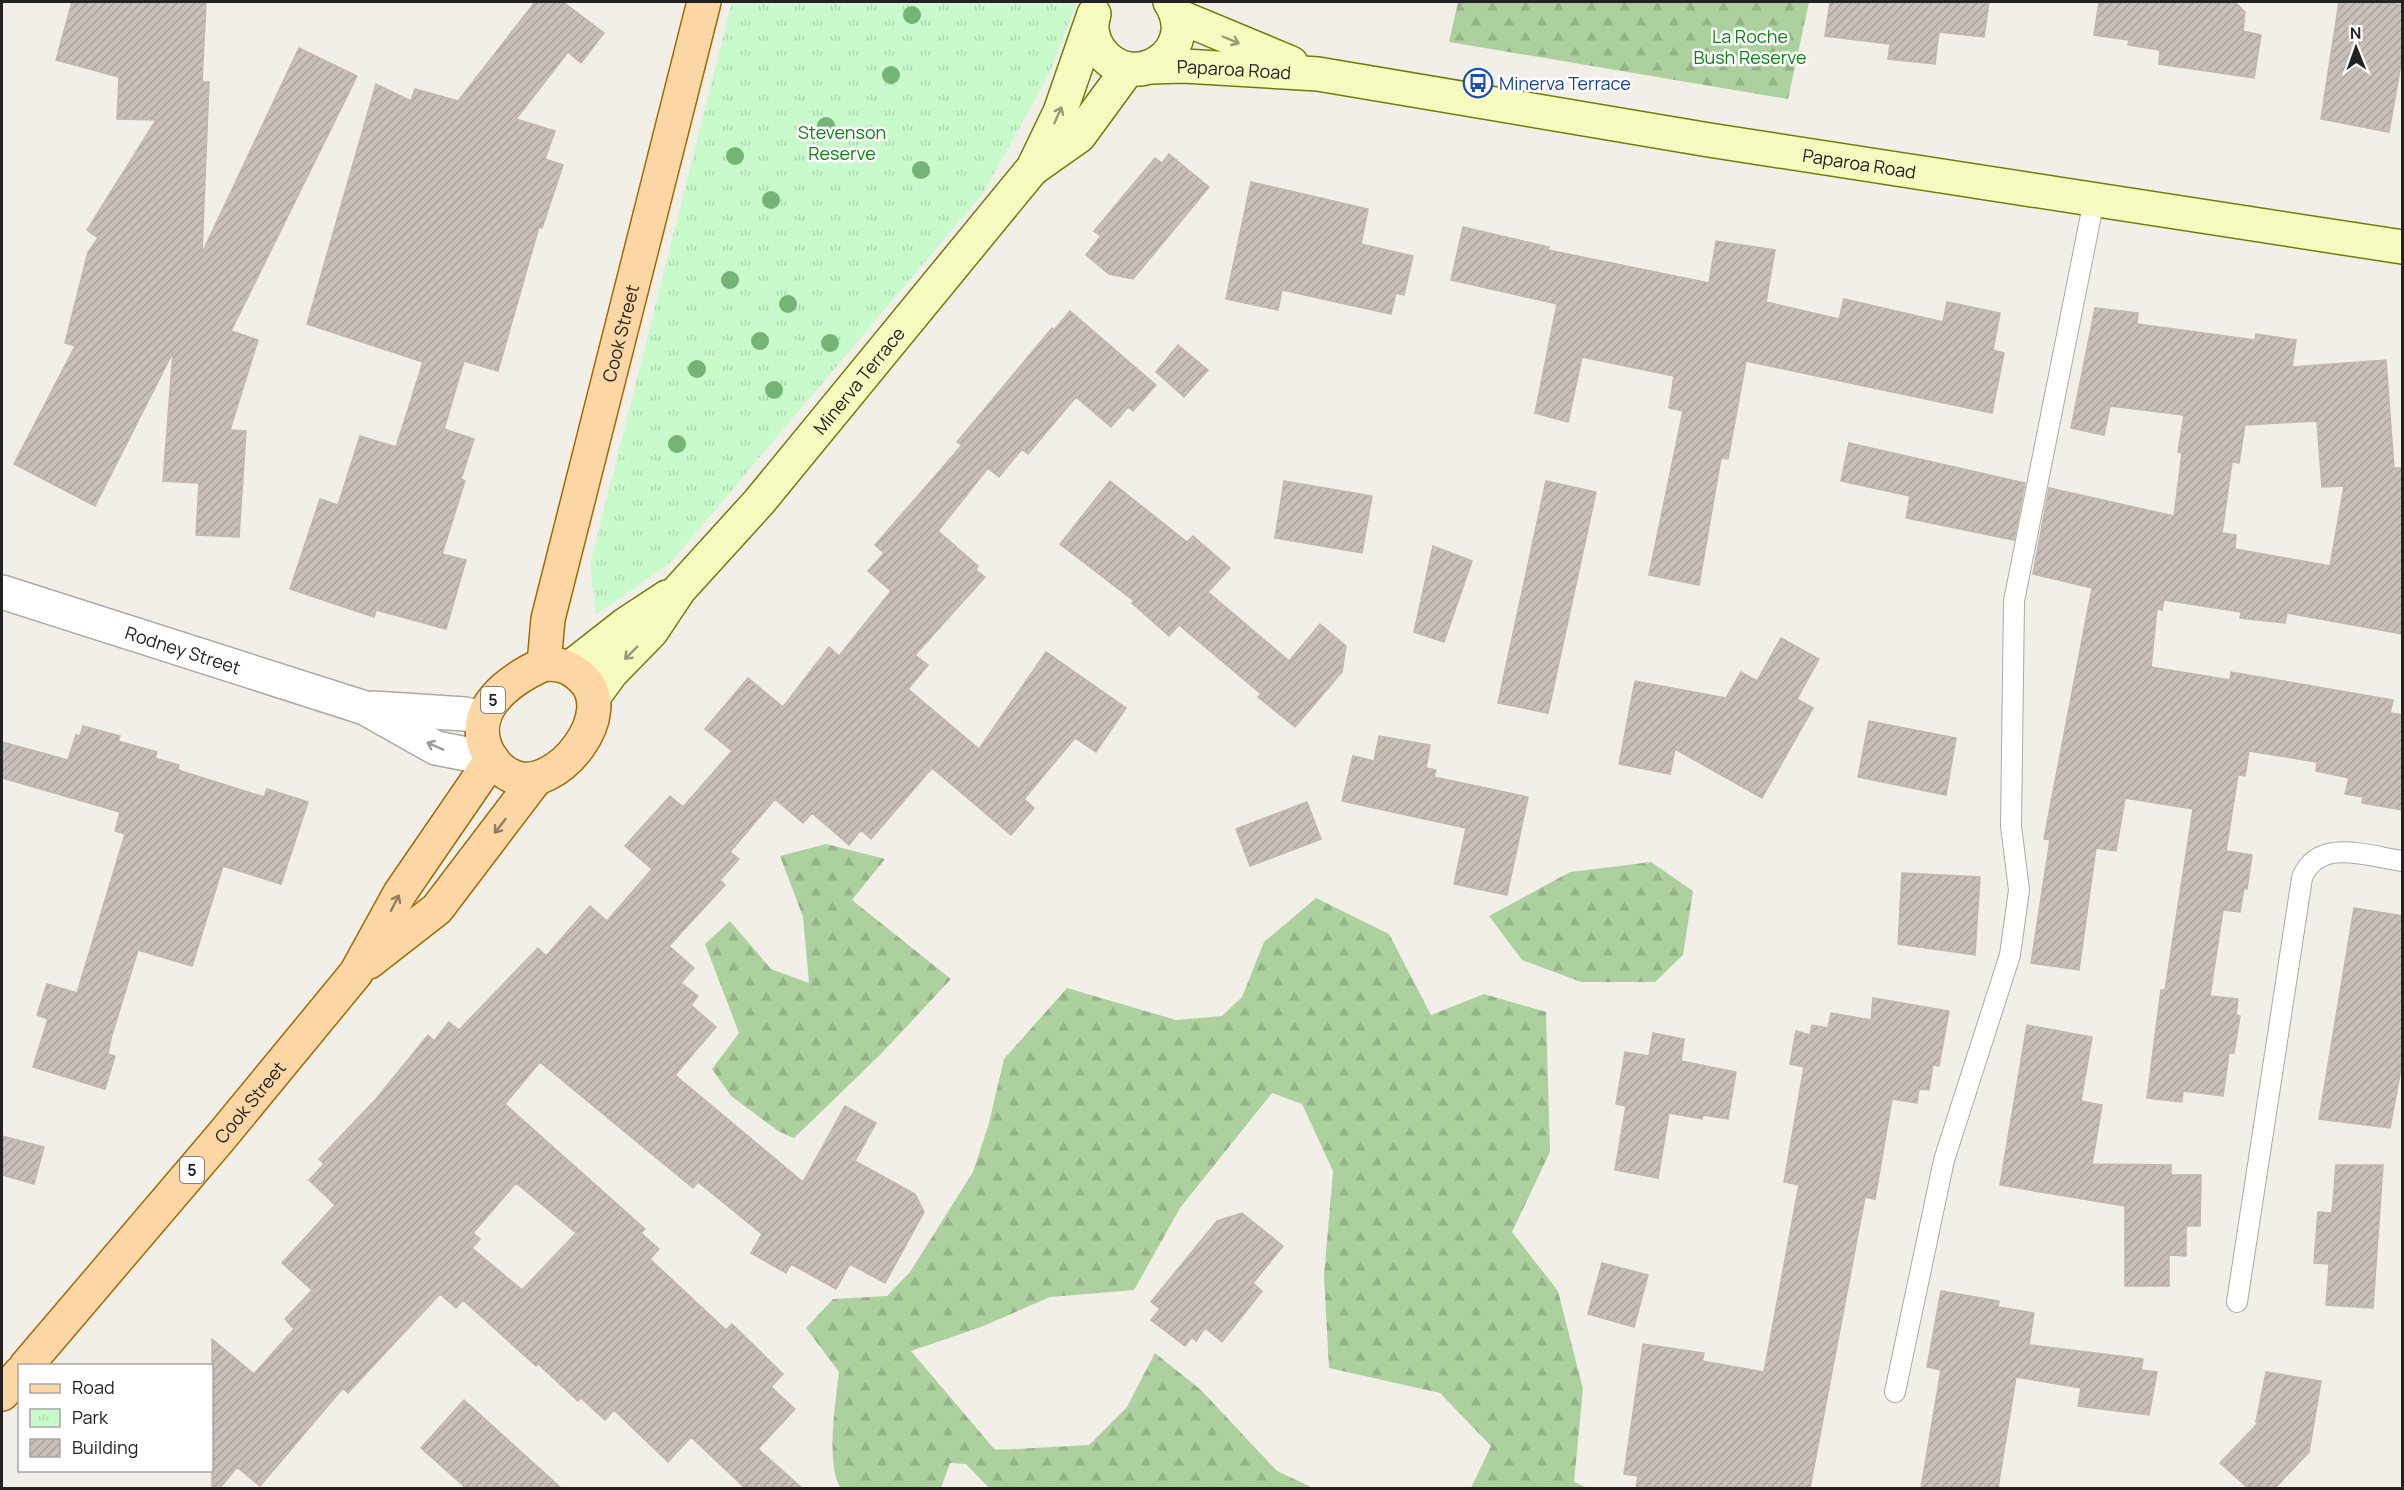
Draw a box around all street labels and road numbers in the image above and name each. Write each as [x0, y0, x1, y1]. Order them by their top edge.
street label: Paparoa Road [1176, 54, 1292, 84]
street label: Paparoa Road [1801, 143, 1918, 184]
street label: Cook Street [596, 282, 644, 384]
street label: Minerva Terrace [808, 322, 910, 439]
street label: Rodney Street [122, 620, 244, 679]
road number: 5 [481, 687, 505, 713]
street label: Cook Street [209, 1056, 291, 1148]
road number: 5 [180, 1157, 204, 1183]

